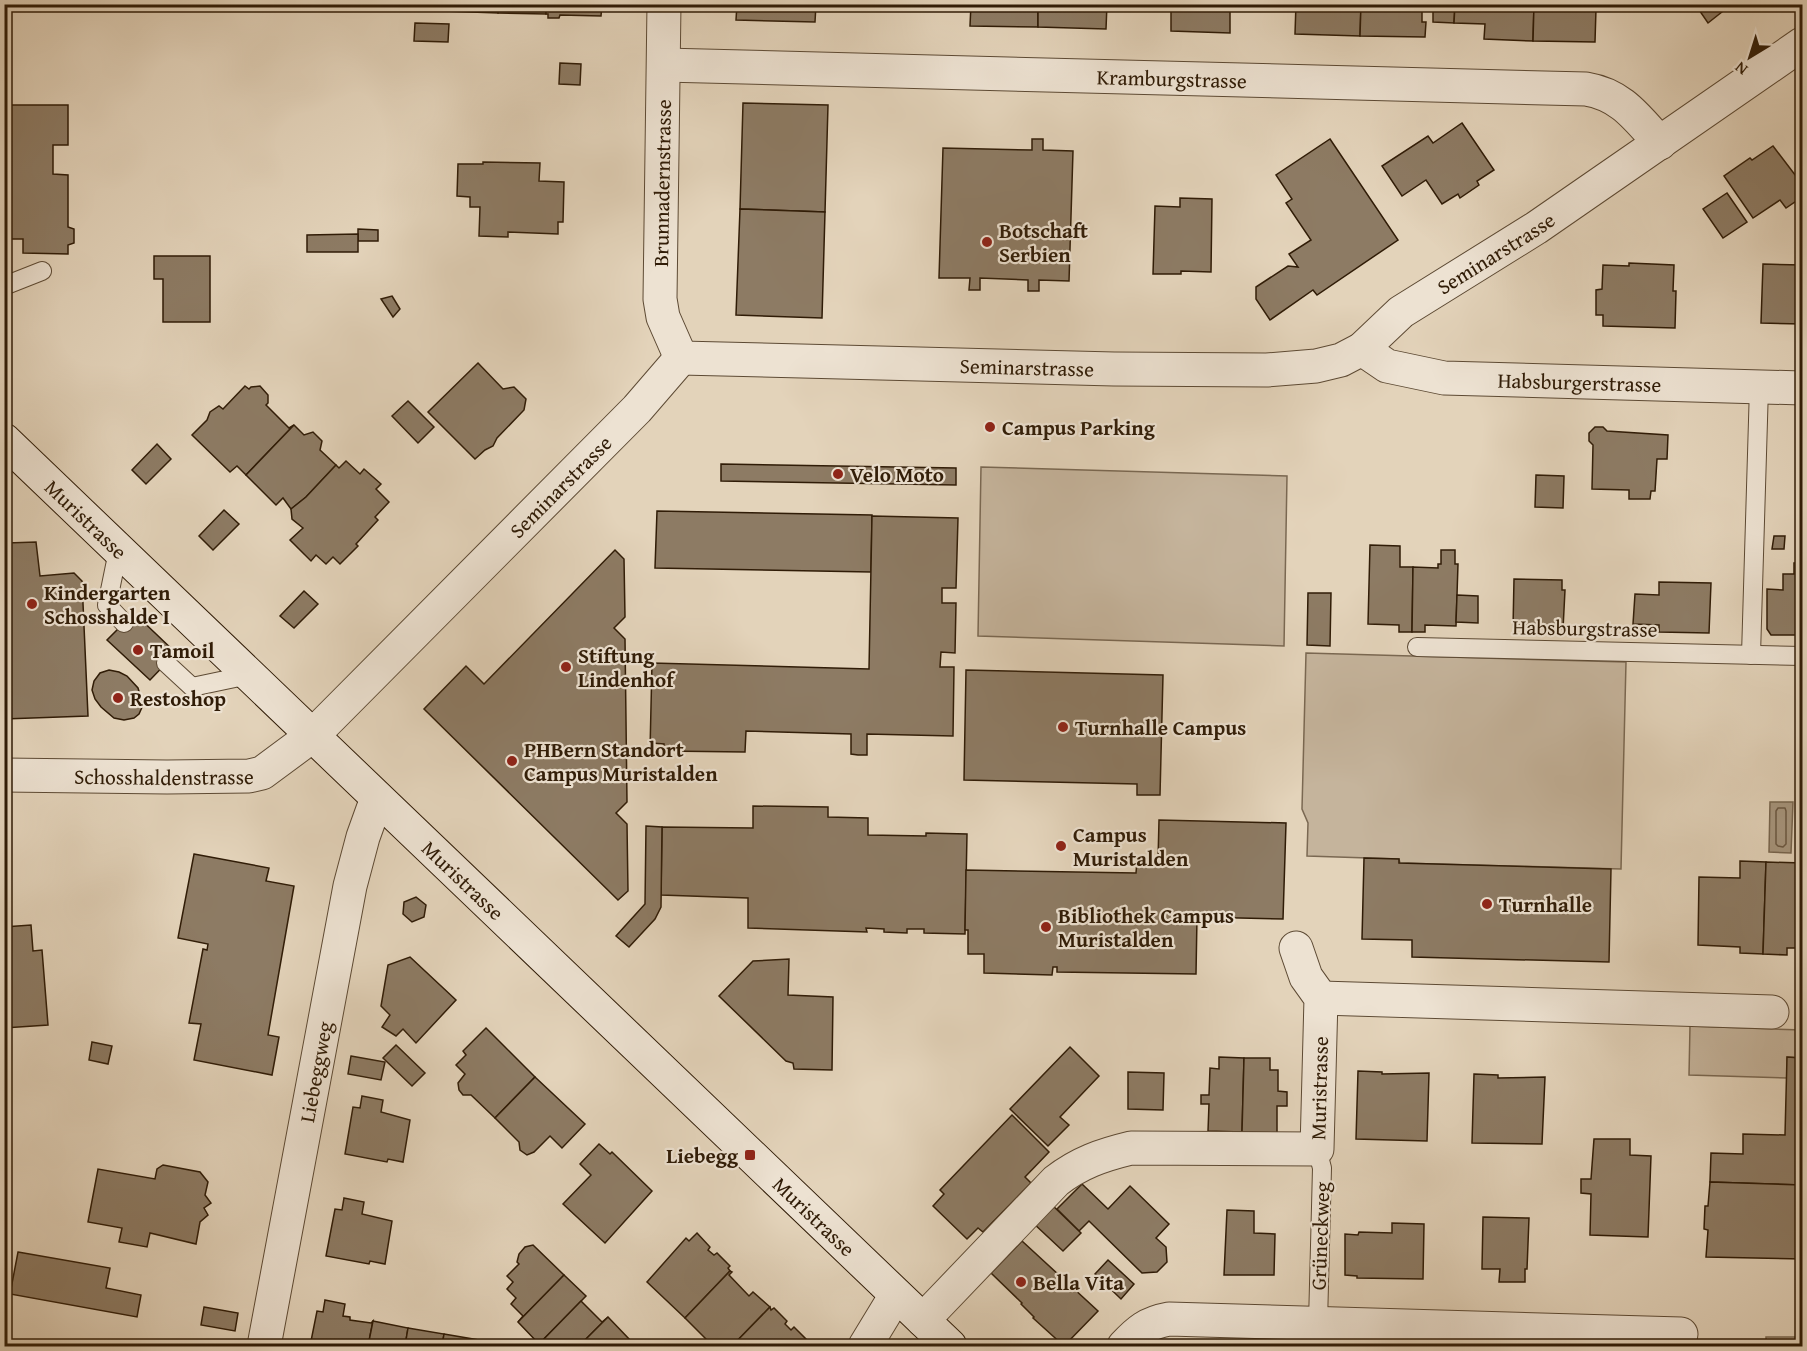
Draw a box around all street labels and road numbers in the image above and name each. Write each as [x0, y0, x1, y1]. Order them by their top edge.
street label: Kramburgstrasse [1096, 61, 1247, 96]
street label: Brunnadernstrasse [645, 99, 679, 267]
street label: Seminarstrasse [1430, 204, 1561, 302]
street label: Seminarstrasse [959, 350, 1095, 384]
street label: Habsburgerstrasse [1497, 364, 1662, 400]
street label: Seminarstrasse [502, 428, 619, 545]
street label: Muristrasse [38, 472, 135, 566]
street label: Habsburgstrasse [1512, 611, 1658, 645]
street label: Schosshaldenstrasse [74, 760, 254, 793]
street label: Muristrasse [415, 833, 512, 927]
street label: Liebeggweg [291, 1018, 340, 1125]
street label: Muristrasse [1302, 1036, 1335, 1140]
street label: Muristrasse [766, 1169, 863, 1263]
street label: Grüneckweg [1303, 1181, 1337, 1291]

